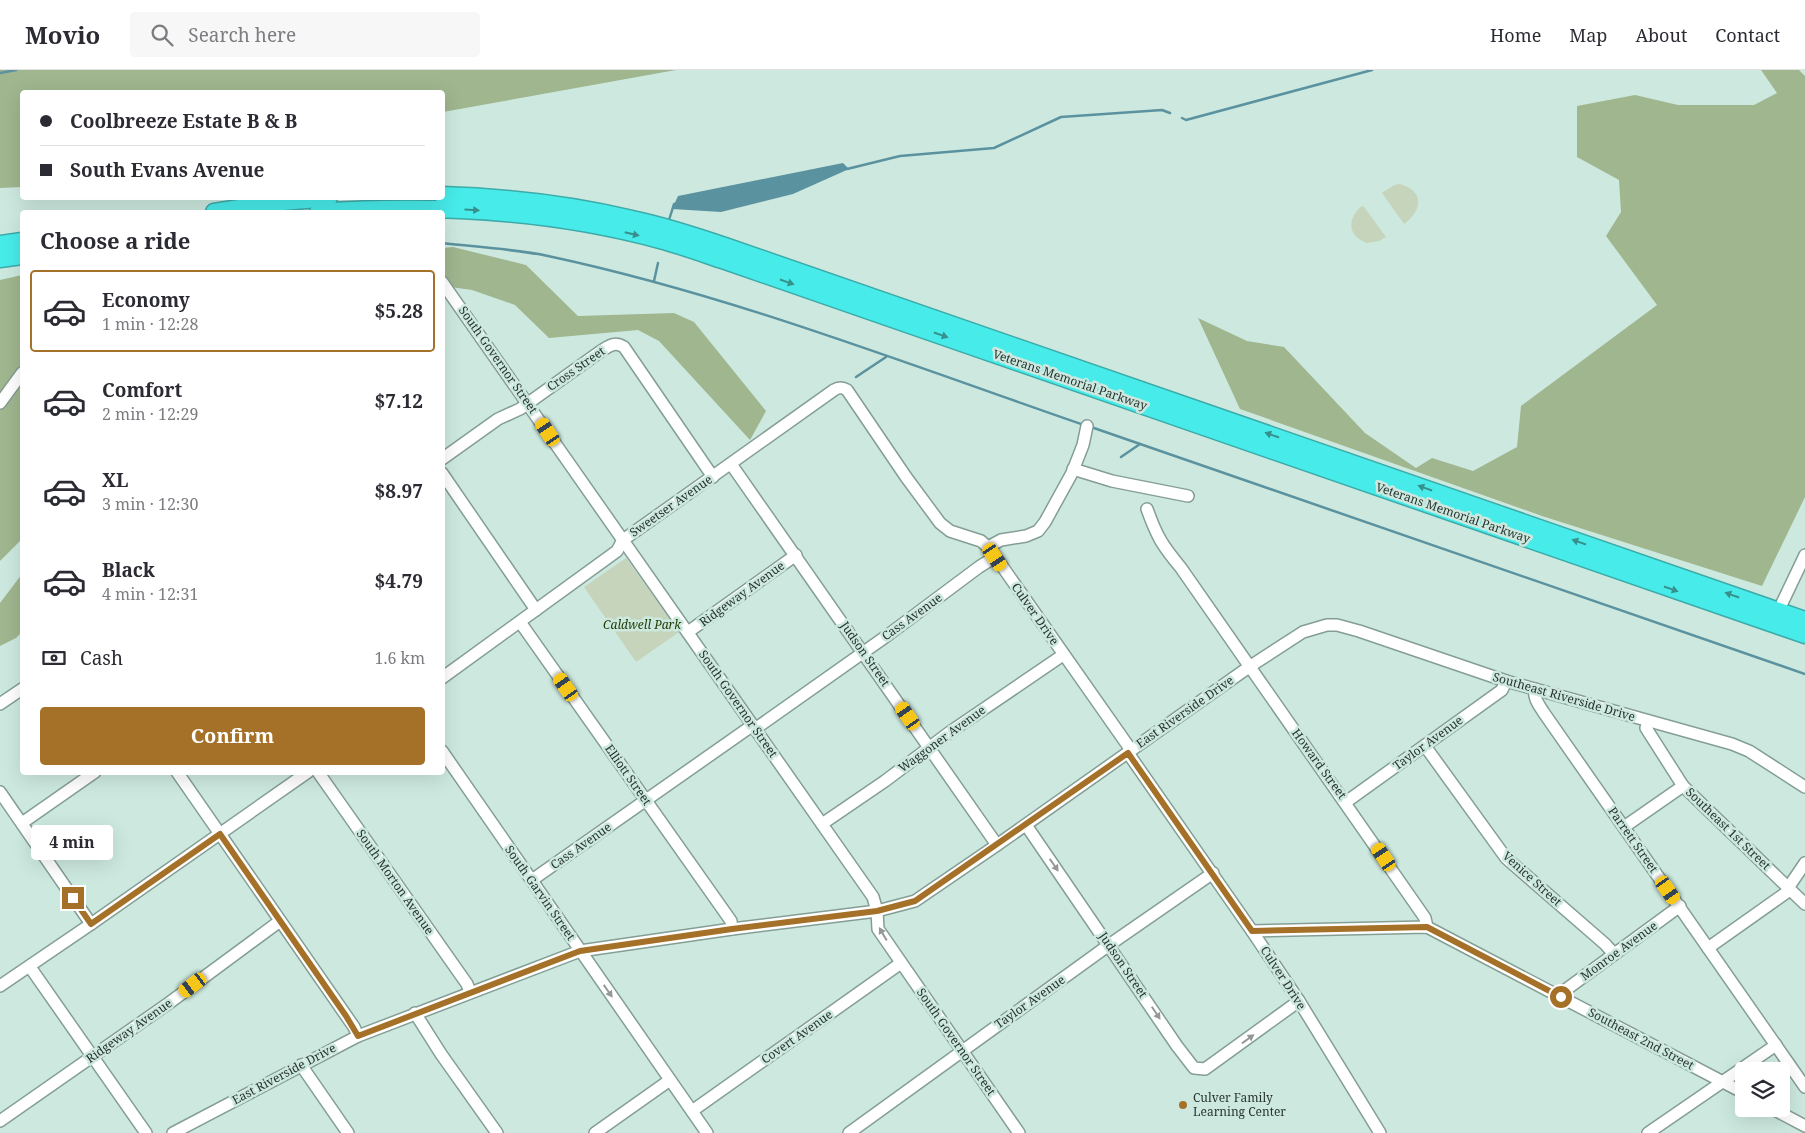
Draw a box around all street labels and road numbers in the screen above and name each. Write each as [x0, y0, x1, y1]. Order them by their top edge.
street label: South Governor Street [455, 303, 542, 417]
street label: Cross Street [543, 342, 608, 395]
street label: Veterans Memorial Parkway [991, 345, 1150, 414]
street label: Sweetser Avenue [626, 471, 715, 540]
street label: Veterans Memorial Parkway [1374, 478, 1533, 547]
street label: Ridgeway Avenue [696, 557, 788, 630]
street label: Culver Drive [1008, 579, 1063, 648]
street label: Cass Avenue [878, 589, 945, 644]
street label: Judson Street [836, 617, 894, 690]
street label: South Governor Street [695, 647, 782, 761]
street label: Southeast Riverside Drive [1491, 668, 1637, 725]
street label: East Riverside Drive [1133, 672, 1237, 752]
street label: Waggoner Avenue [895, 701, 989, 776]
street label: Taylor Avenue [1389, 711, 1466, 774]
street label: Howard Street [1288, 725, 1351, 802]
street label: Elliott Street [601, 741, 656, 809]
street label: Southeast 1st Street [1682, 784, 1774, 874]
street label: Parrett Street [1604, 803, 1662, 876]
street label: Cass Avenue [547, 818, 615, 873]
street label: South Morton Avenue [353, 826, 438, 938]
street label: South Garvin Street [501, 842, 580, 944]
street label: Venice Street [1499, 847, 1566, 910]
street label: Monroe Avenue [1577, 917, 1660, 984]
street label: Judson Street [1095, 928, 1152, 1001]
street label: Culver Drive [1257, 943, 1310, 1013]
street label: Taylor Avenue [991, 971, 1068, 1032]
street label: South Governor Street [913, 985, 1000, 1099]
street label: Ridgeway Avenue [82, 994, 175, 1067]
street label: Southeast 2nd Street [1585, 1004, 1697, 1074]
street label: Covert Avenue [758, 1006, 836, 1068]
street label: East Riverside Drive [229, 1039, 339, 1108]

